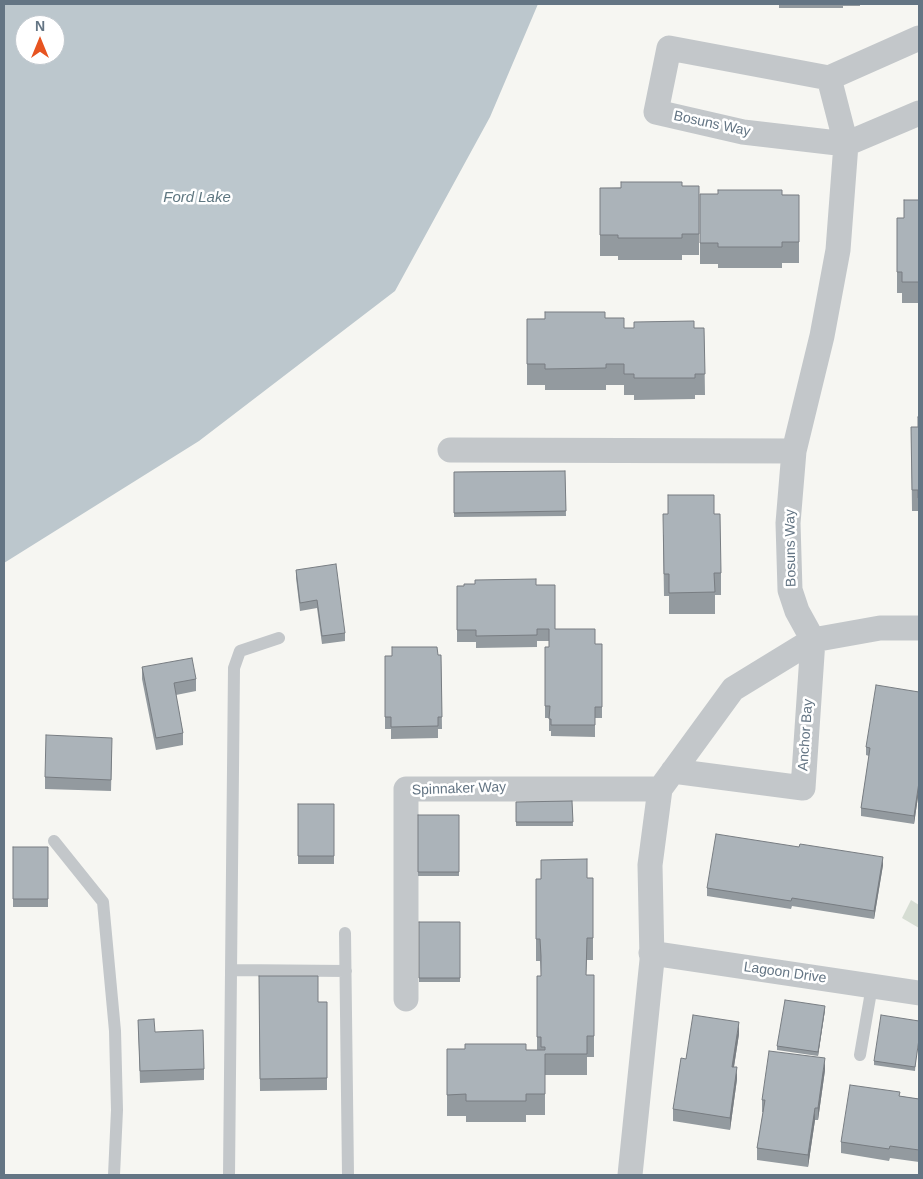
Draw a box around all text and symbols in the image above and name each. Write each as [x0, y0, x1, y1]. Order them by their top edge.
north arrow [15, 15, 65, 65]
text: N [35, 18, 45, 34]
street label: Bosuns Way [672, 108, 752, 140]
water label: Ford Lake [163, 189, 231, 207]
street label: Bosuns Way [782, 509, 800, 587]
street label: Anchor Bay [795, 698, 817, 772]
street label: Spinnaker Way [412, 779, 506, 799]
street label: Lagoon Drive [743, 959, 827, 987]

